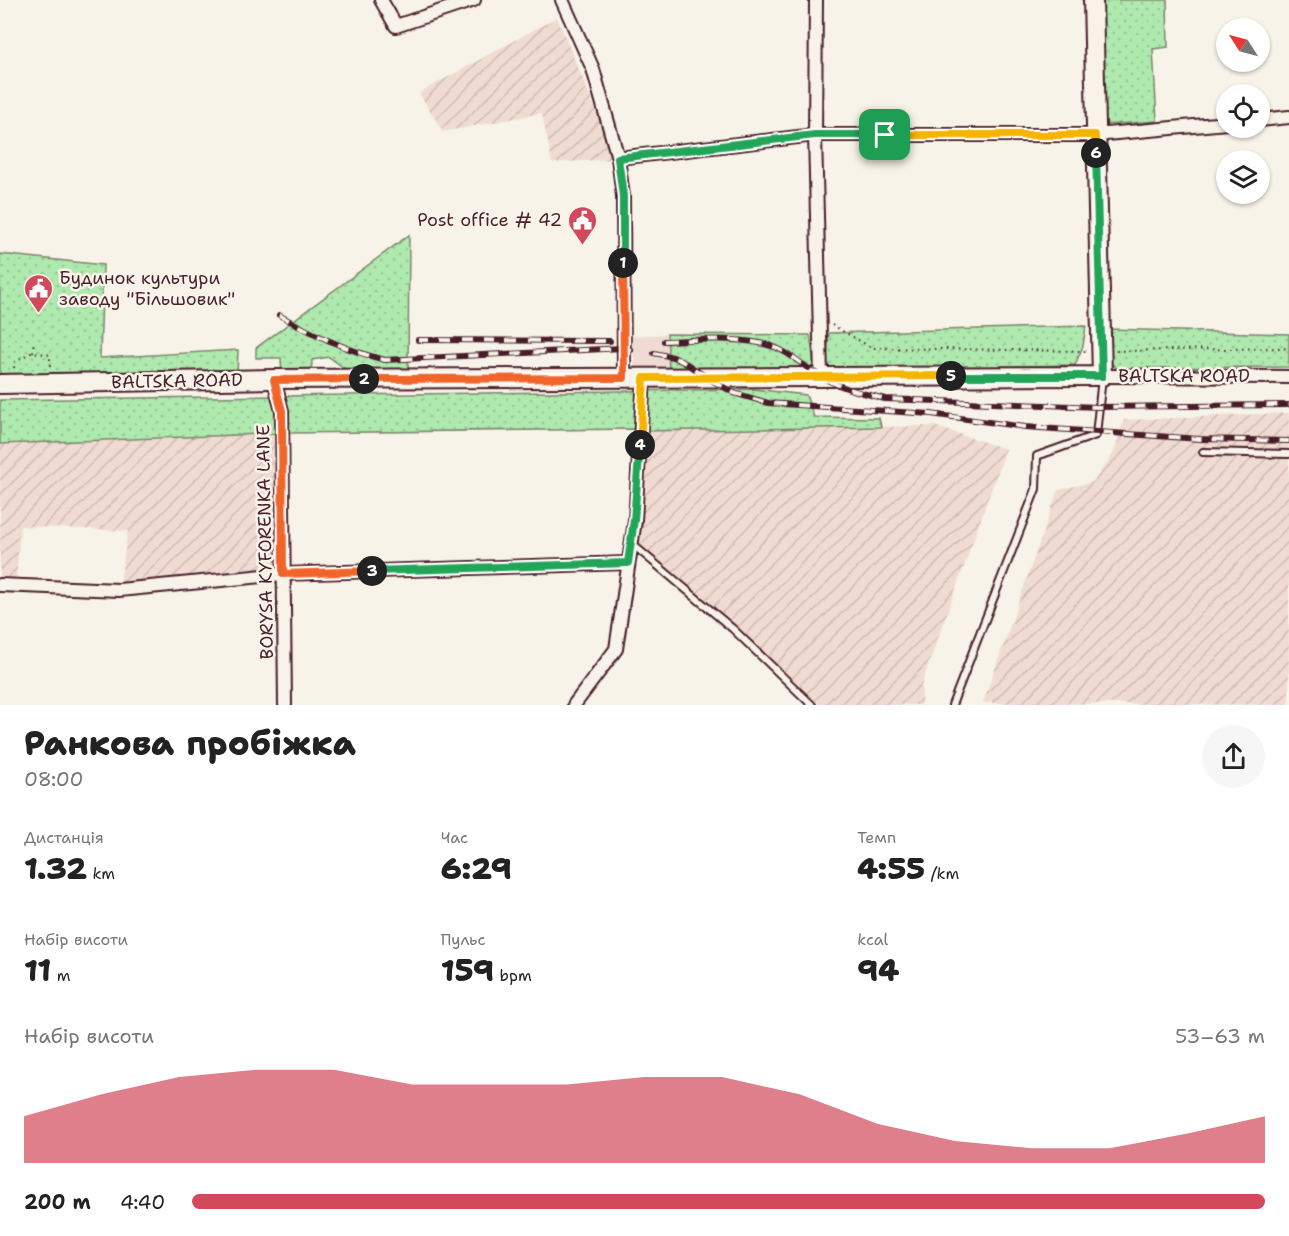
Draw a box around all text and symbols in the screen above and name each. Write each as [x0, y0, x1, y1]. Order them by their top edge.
north arrow [1216, 18, 1270, 72]
map controls [1216, 18, 1270, 204]
button: locate [1216, 84, 1270, 138]
pin [859, 109, 910, 160]
icon: arrive [868, 118, 901, 151]
pin: 6 [1081, 138, 1111, 168]
text: 6 [1090, 142, 1102, 163]
button: layers [1216, 150, 1270, 204]
public building icon: Post office # 42 [567, 204, 599, 246]
place label: Post office # 42 [417, 208, 562, 232]
pin: 1 [608, 248, 638, 278]
text: 1 [619, 252, 627, 273]
place label: Будинок культури заводу "Більшовик" [59, 266, 235, 311]
public building icon: Будинок культури заводу "Більшовик" [22, 272, 54, 314]
pin: 5 [936, 361, 966, 391]
pin: 2 [349, 364, 379, 394]
street label: BALTSKA ROAD [1118, 364, 1250, 388]
text: 5 [946, 365, 956, 386]
street label: BALTSKA ROAD [111, 368, 243, 394]
text: 2 [358, 368, 370, 389]
street label: BORYSA KYFORENKA LANE [251, 424, 279, 660]
pin: 4 [625, 430, 655, 460]
text: 4 [634, 434, 646, 455]
pin: 3 [357, 556, 387, 586]
text: 3 [366, 560, 378, 581]
text: Ранкова пробіжка [24, 721, 356, 766]
button: share [1202, 725, 1265, 788]
text: 08:00 [24, 766, 84, 792]
text: Дистанція [24, 827, 104, 848]
text: Час [441, 827, 468, 848]
text: Темп [857, 827, 896, 848]
text: 1.32 [24, 848, 87, 889]
text: 6:29 [441, 848, 512, 889]
text: 4:55 [857, 848, 925, 889]
text: km [87, 863, 115, 884]
text: /km [925, 863, 959, 884]
text: Набір висоти [24, 929, 128, 950]
text: Пульс [441, 929, 486, 950]
text: kcal [857, 929, 888, 950]
text: 11 [24, 950, 51, 991]
text: 159 [441, 950, 494, 991]
text: 94 [857, 950, 899, 991]
text: m [51, 965, 71, 986]
text: bpm [494, 965, 532, 986]
text: Набір висоти [24, 1023, 154, 1049]
text: 53–63 m [1175, 1023, 1265, 1049]
text: 200 m [24, 1189, 91, 1215]
text: 4:40 [120, 1189, 165, 1215]

